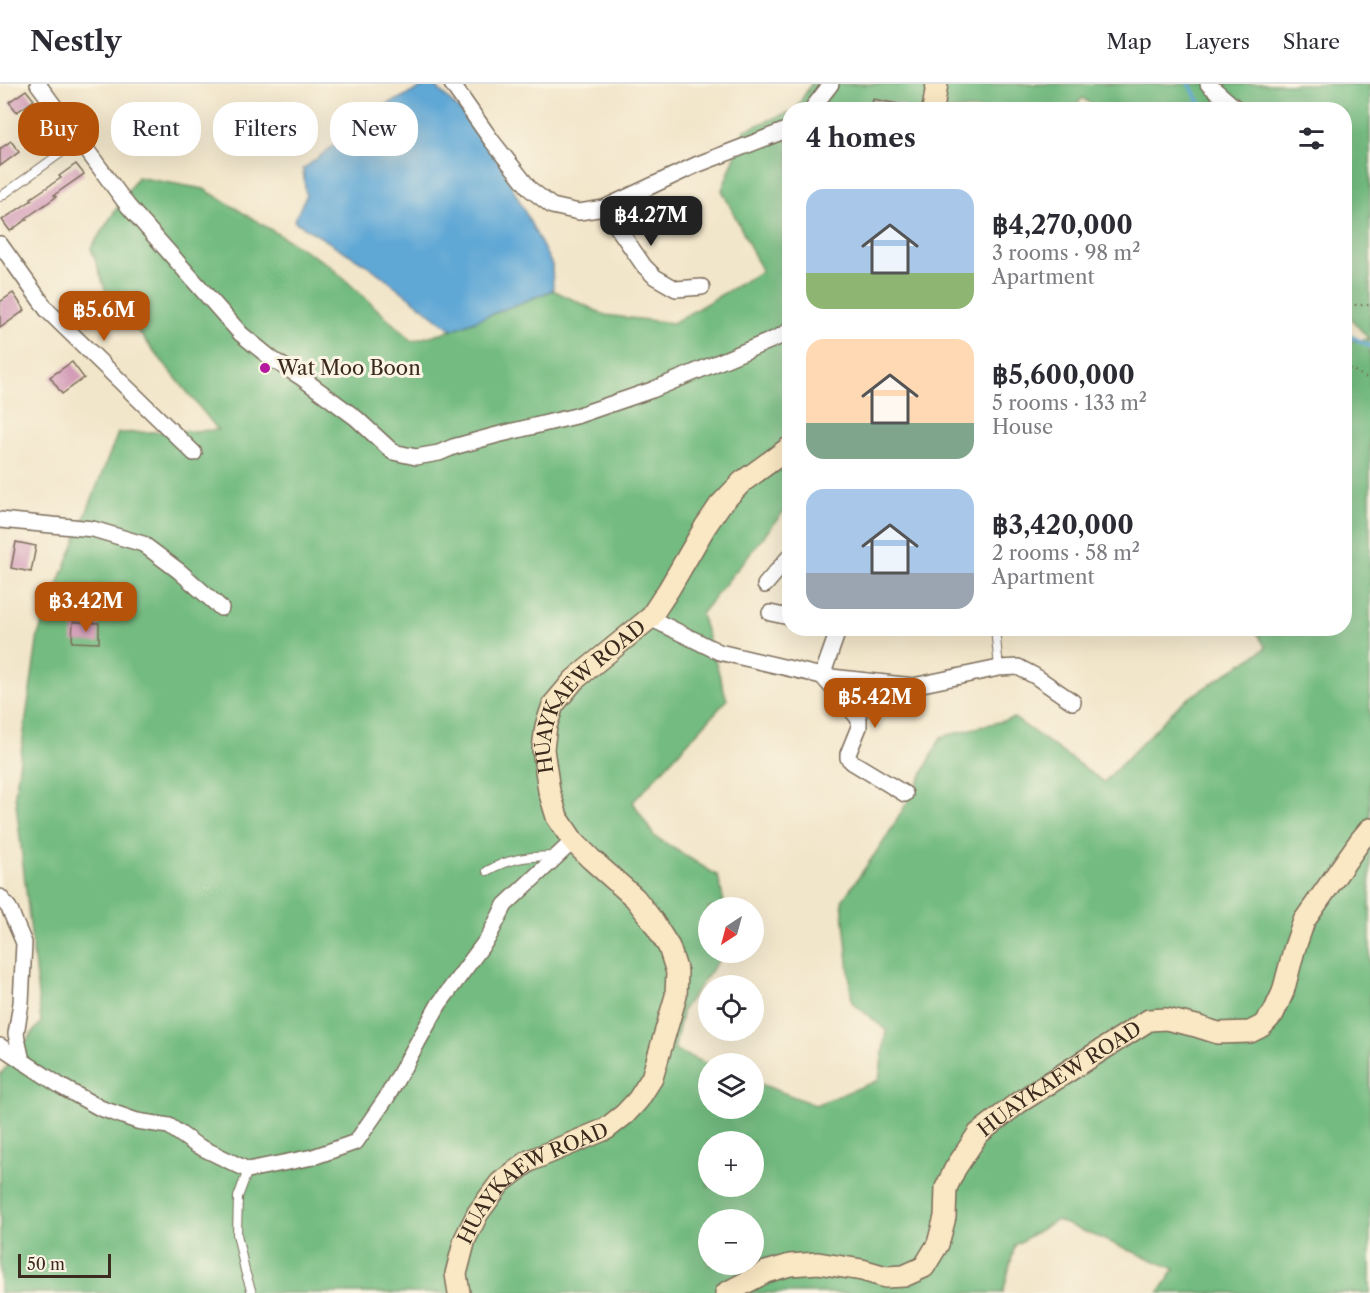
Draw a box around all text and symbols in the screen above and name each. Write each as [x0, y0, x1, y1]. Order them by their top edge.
text: Nestly [30, 24, 121, 58]
text: Map [1107, 29, 1152, 54]
text: Layers [1185, 29, 1250, 54]
text: Share [1283, 29, 1340, 54]
chip: Buy [18, 102, 99, 156]
chip: Rent [111, 102, 201, 156]
chip: Filters [213, 102, 318, 156]
chip: New [330, 102, 418, 156]
text: 4 homes [806, 122, 916, 154]
icon: filters [1295, 122, 1328, 155]
pin: ฿4.27M [602, 196, 700, 247]
text: ฿4.27M [614, 203, 688, 227]
text: ฿4,270,000 [992, 209, 1133, 241]
icon: home [854, 213, 926, 285]
text: 3 rooms · 98 m² [992, 241, 1140, 265]
text: Apartment [992, 265, 1095, 289]
pin: ฿5.6M [62, 291, 146, 342]
text: ฿5.6M [73, 298, 135, 322]
place label: Wat Moo Boon [276, 356, 421, 380]
text: ฿5,600,000 [992, 359, 1135, 391]
marker: Wat Moo Boon [258, 361, 272, 375]
icon: home [854, 363, 926, 435]
text: 5 rooms · 133 m² [992, 391, 1147, 415]
text: House [992, 415, 1053, 439]
text: ฿3,420,000 [992, 509, 1134, 541]
icon: home [854, 513, 926, 585]
text: 2 rooms · 58 m² [992, 541, 1140, 565]
text: Apartment [992, 565, 1095, 589]
pin: ฿3.42M [37, 582, 135, 633]
text: ฿3.42M [49, 589, 123, 613]
street label: HUAYKAEW ROAD [530, 615, 650, 775]
pin: ฿5.42M [826, 678, 924, 729]
text: ฿5.42M [838, 685, 912, 709]
north arrow [698, 897, 764, 963]
map controls [698, 897, 764, 1275]
button: locate [698, 975, 764, 1041]
street label: HUAYKAEW ROAD [973, 1016, 1146, 1142]
button: layers [698, 1053, 764, 1119]
street label: HUAYKAEW ROAD [452, 1117, 612, 1248]
button: + [698, 1131, 764, 1197]
button: − [698, 1209, 764, 1275]
scale bar [18, 1251, 111, 1278]
text: 50 m [27, 1254, 65, 1274]

